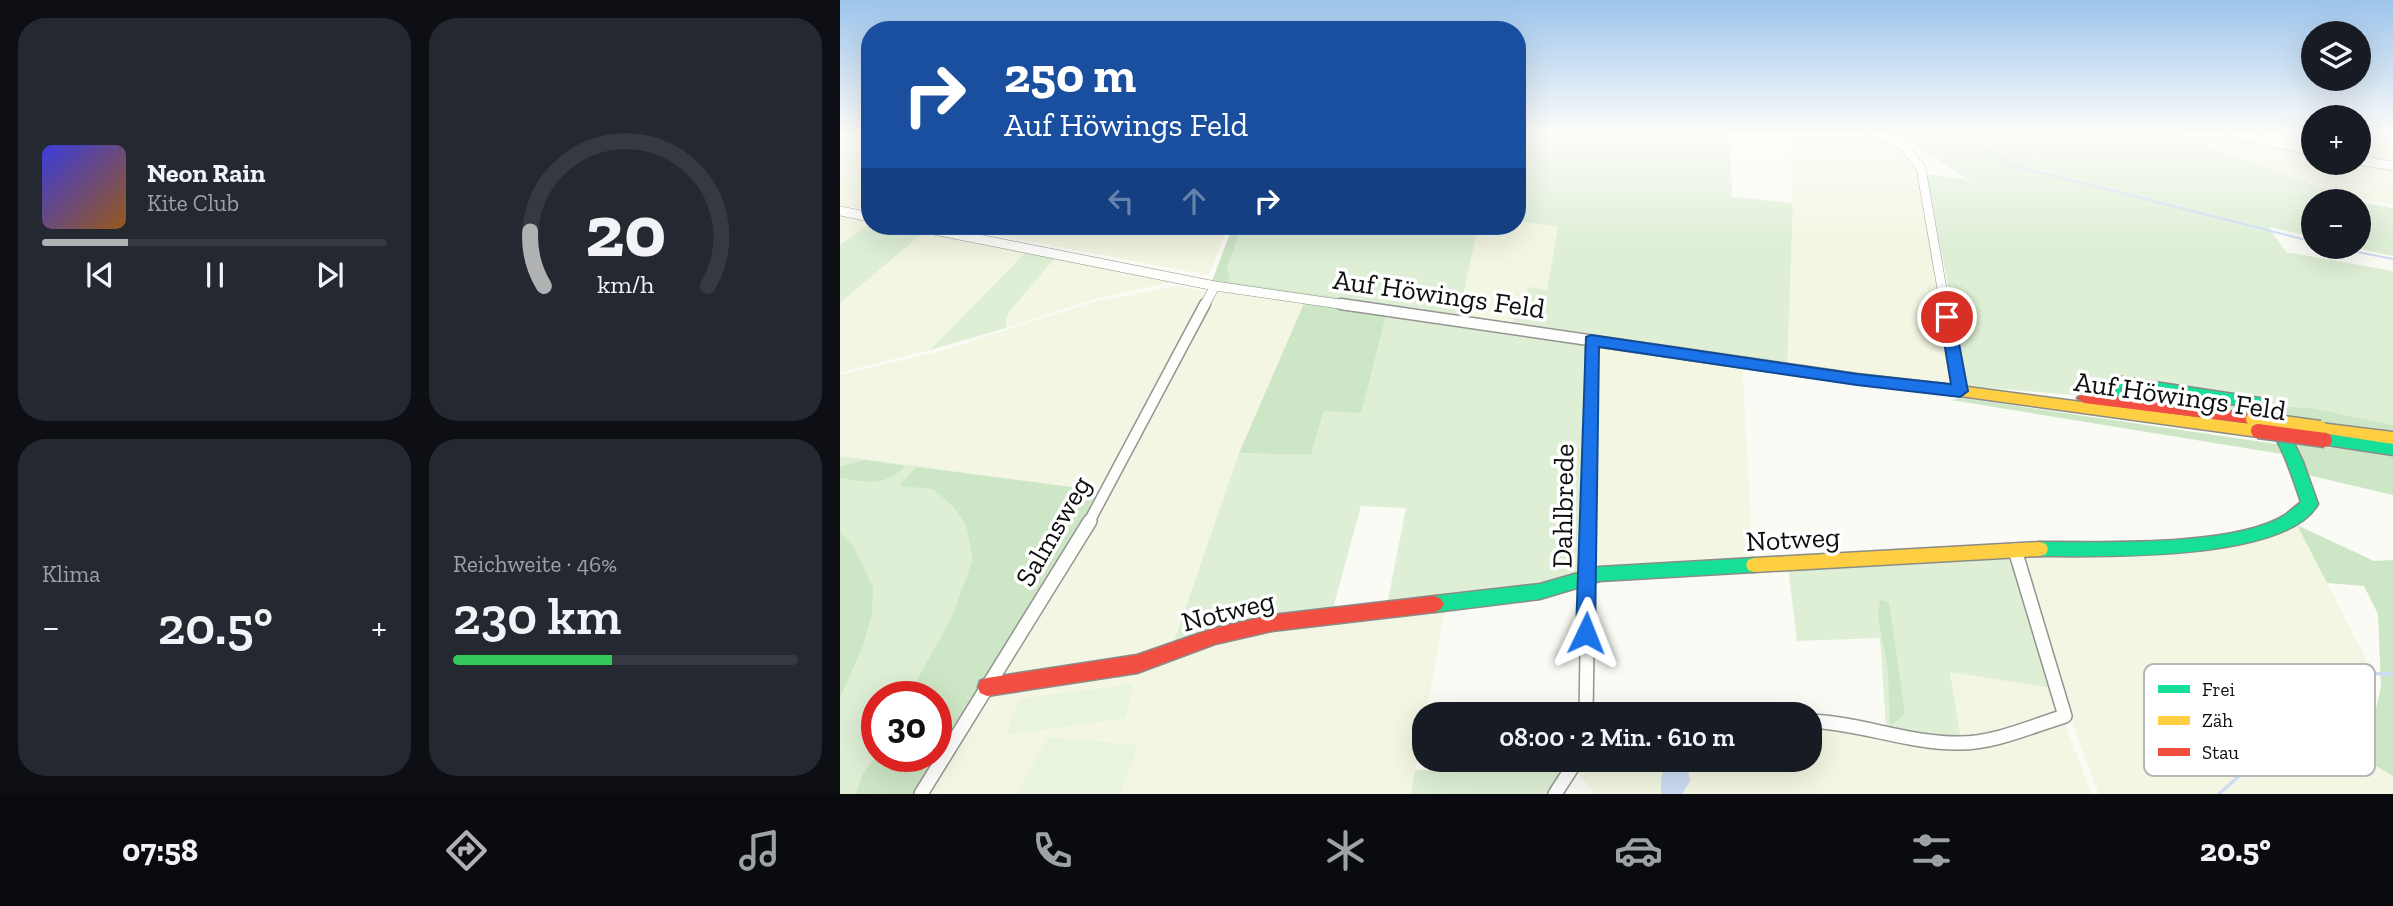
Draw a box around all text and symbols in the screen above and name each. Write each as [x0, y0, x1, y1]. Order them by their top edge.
map controls [2301, 21, 2371, 259]
button: layers [2301, 21, 2371, 91]
text: 250 m [1004, 46, 1136, 105]
icon: right [889, 49, 980, 140]
button: + [2301, 105, 2371, 175]
text: Auf Höwings Feld [1004, 106, 1248, 144]
text: Neon Rain [147, 157, 265, 189]
icon: left [1102, 182, 1140, 220]
icon: ahead [1175, 182, 1213, 220]
icon: right [1248, 182, 1286, 220]
text: 20 [585, 187, 666, 275]
text: Kite Club [147, 189, 239, 217]
button: − [2301, 189, 2371, 259]
icon: previous [81, 256, 119, 294]
icon: pause [196, 256, 234, 294]
icon: next [311, 256, 349, 294]
street label: Auf Höwings Feld [1331, 263, 1547, 325]
text: km/h [597, 269, 654, 299]
pin [1917, 287, 1977, 347]
icon: arrive [1928, 298, 1966, 336]
street label: Auf Höwings Feld [2072, 365, 2288, 427]
street label: Dahlbrede [1545, 443, 1581, 569]
street label: Salmsweg [1008, 470, 1098, 592]
street label: Notweg [1745, 520, 1841, 558]
text: Reichweite · 46% [453, 550, 617, 578]
text: Klima [42, 560, 100, 588]
street label: Notweg [1178, 584, 1278, 638]
text: 230 km [453, 585, 621, 647]
text: 20.5° [158, 595, 273, 657]
position arrow [1549, 596, 1623, 670]
text: − [42, 604, 60, 650]
text: + [371, 604, 387, 650]
legend [2144, 664, 2375, 776]
text: Frei [2202, 678, 2235, 701]
speed limit sign: 30 [861, 681, 952, 772]
text: Zäh [2202, 709, 2233, 732]
text: 08:00 · 2 Min. · 610 m [1499, 721, 1735, 753]
text: Stau [2202, 741, 2239, 764]
icon: directions [442, 826, 491, 875]
icon: music [735, 826, 784, 875]
icon: phone [1028, 826, 1077, 875]
icon: climate [1321, 826, 1370, 875]
icon: car [1614, 826, 1663, 875]
icon: filters [1907, 826, 1956, 875]
text: 07:58 [122, 831, 198, 869]
text: 20.5° [2200, 831, 2271, 869]

